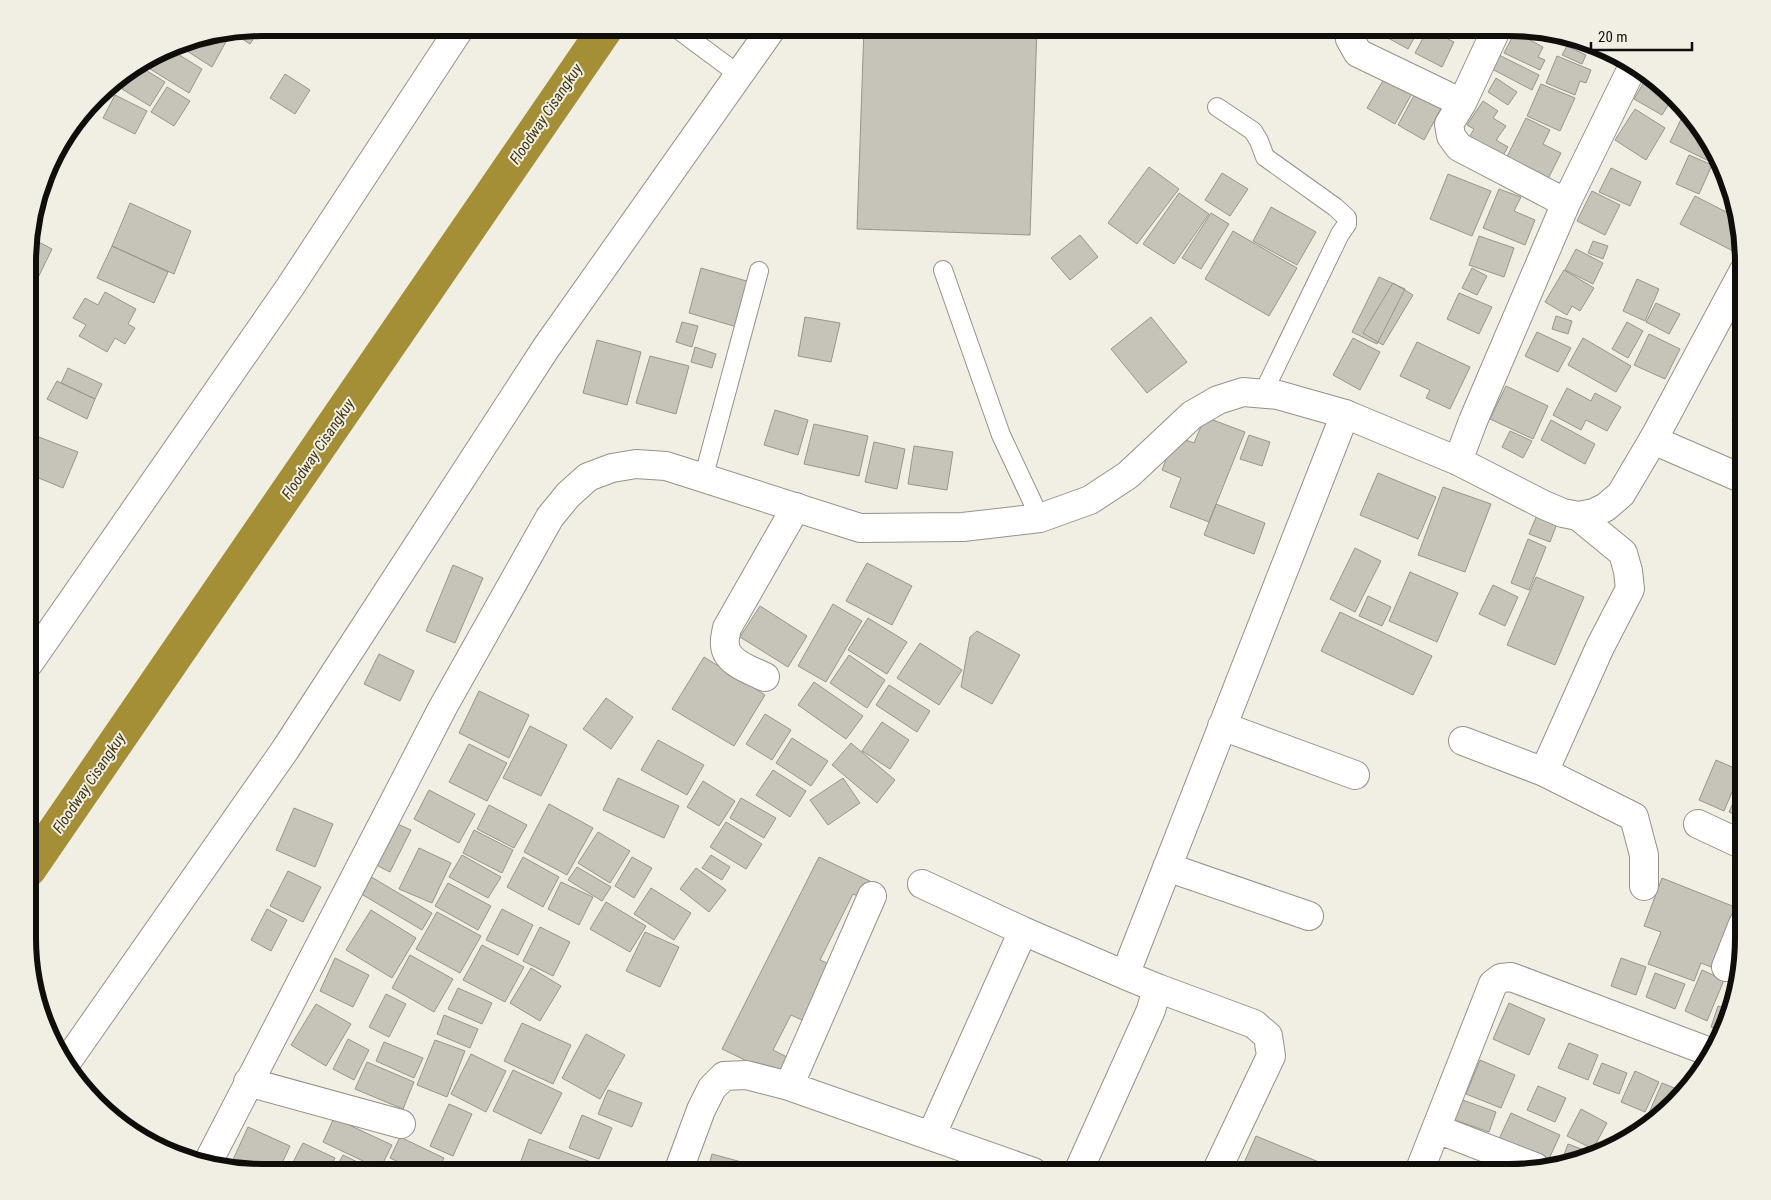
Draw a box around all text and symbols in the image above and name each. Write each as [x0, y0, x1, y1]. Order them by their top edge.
scale bar [1591, 20, 1692, 52]
text: 20 m [1598, 28, 1628, 46]
water label: Floodway Cisangkuy [506, 60, 587, 168]
water label: Floodway Cisangkuy [278, 395, 359, 503]
water label: Floodway Cisangkuy [49, 729, 130, 837]

